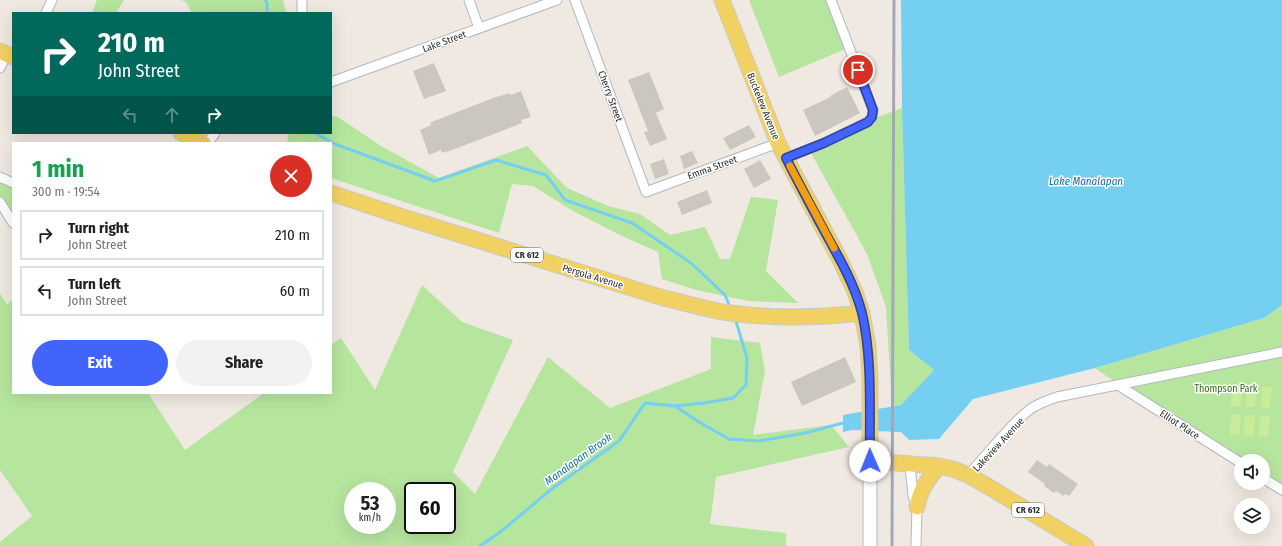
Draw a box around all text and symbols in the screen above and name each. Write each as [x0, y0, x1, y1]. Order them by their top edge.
text: 210 m [98, 26, 165, 59]
icon: right [32, 28, 84, 80]
street label: Lake Street [421, 28, 469, 55]
pin [841, 53, 875, 87]
icon: arrive [847, 59, 869, 81]
text: John Street [98, 60, 180, 82]
street label: Cherry Street [595, 69, 625, 124]
street label: Buckelew Avenue [744, 71, 782, 142]
icon: left [119, 104, 141, 126]
icon: ahead [161, 104, 183, 126]
icon: right [203, 104, 225, 126]
street label: Emma Street [686, 153, 739, 182]
text: 1 min [32, 155, 84, 183]
button: close [270, 155, 312, 197]
water label: Lake Manalapan [1049, 175, 1123, 188]
text: 300 m · 19:54 [32, 184, 100, 199]
text: Turn right [68, 219, 129, 237]
icon: right [34, 224, 56, 246]
text: 210 m [275, 226, 310, 244]
text: John Street [68, 237, 127, 252]
road number: CR 612 [511, 248, 543, 262]
street label: Pergola Avenue [561, 262, 625, 292]
text: Turn left [68, 275, 121, 293]
icon: left [34, 280, 56, 302]
text: 60 m [280, 282, 310, 300]
text: John Street [68, 293, 127, 308]
button: Exit [32, 340, 168, 386]
button: Share [176, 340, 312, 386]
park label: Thompson Park [1194, 383, 1258, 395]
street label: Elliot Place [1157, 408, 1202, 442]
street label: Lakeview Avenue [971, 415, 1027, 474]
water label: Manalapan Brook [542, 430, 615, 488]
position arrow [849, 440, 891, 482]
map controls [1234, 454, 1270, 534]
button: sound [1234, 454, 1270, 490]
speed limit sign: 60 [404, 482, 456, 534]
text: 53 [360, 491, 380, 515]
button: layers [1234, 498, 1270, 534]
road number: CR 612 [1012, 503, 1044, 517]
text: km/h [359, 512, 381, 524]

